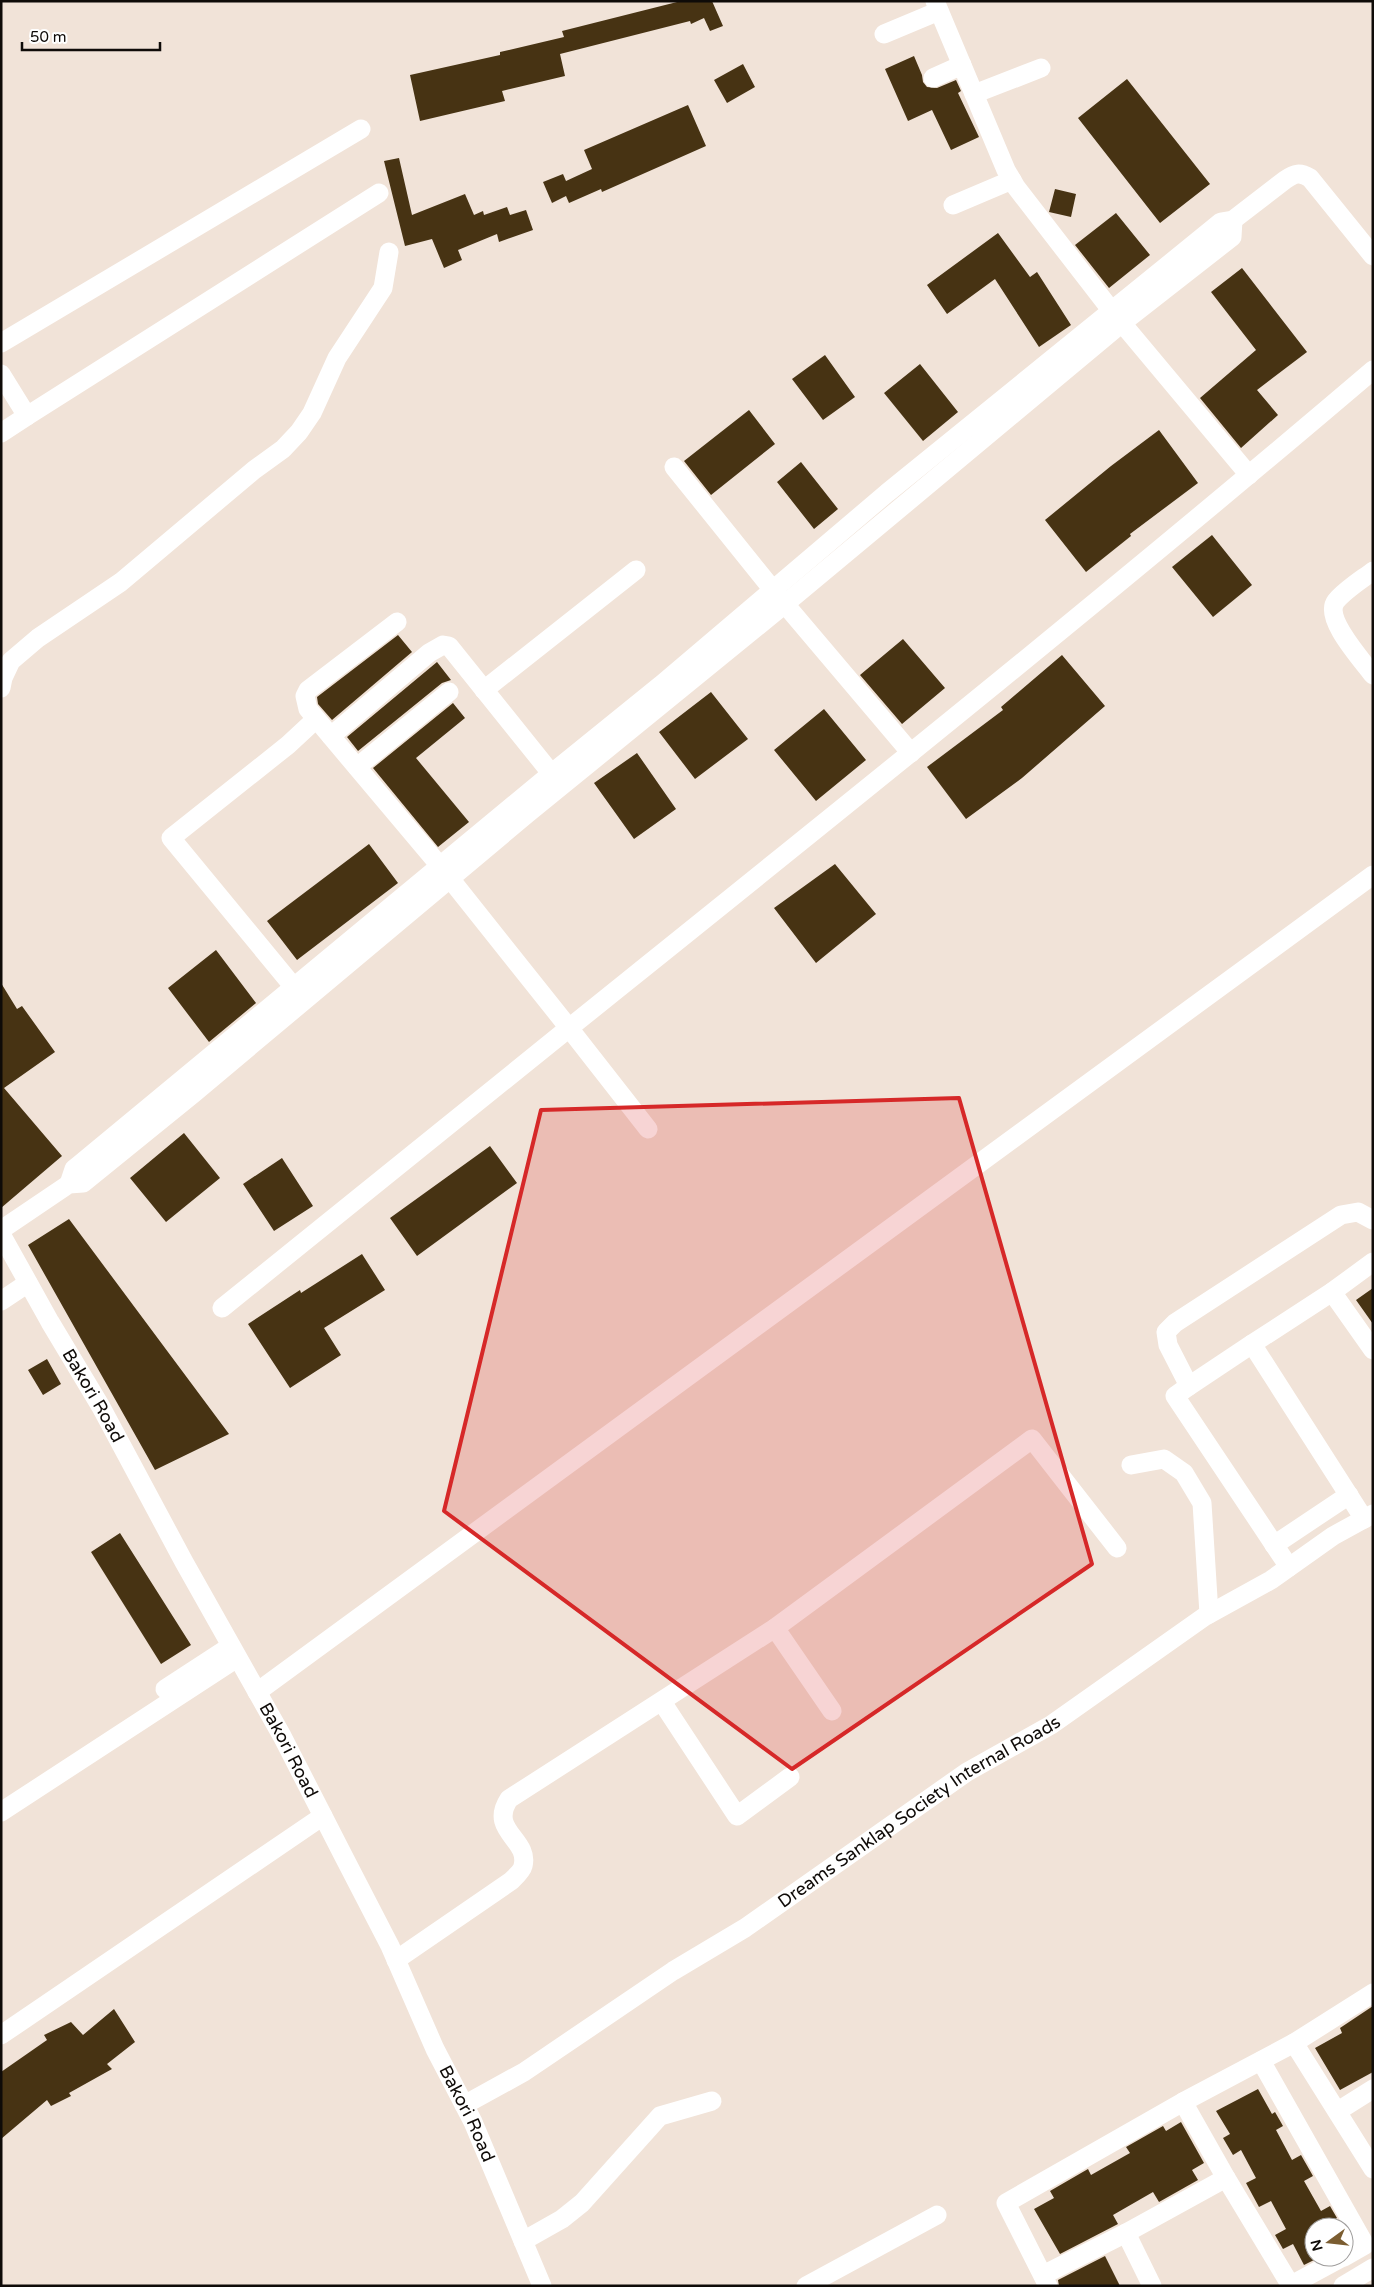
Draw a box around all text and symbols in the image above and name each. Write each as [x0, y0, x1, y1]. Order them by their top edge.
scale bar [22, 20, 160, 52]
text: 50 m [30, 28, 67, 46]
street label: Bakori Road [58, 1345, 129, 1446]
street label: Bakori Road [254, 1699, 323, 1801]
street label: Dreams Sanklap Society Internal Roads [774, 1711, 1065, 1912]
street label: Bakori Road [434, 2061, 499, 2165]
north arrow [1304, 2217, 1354, 2267]
text: N [1307, 2238, 1327, 2253]

